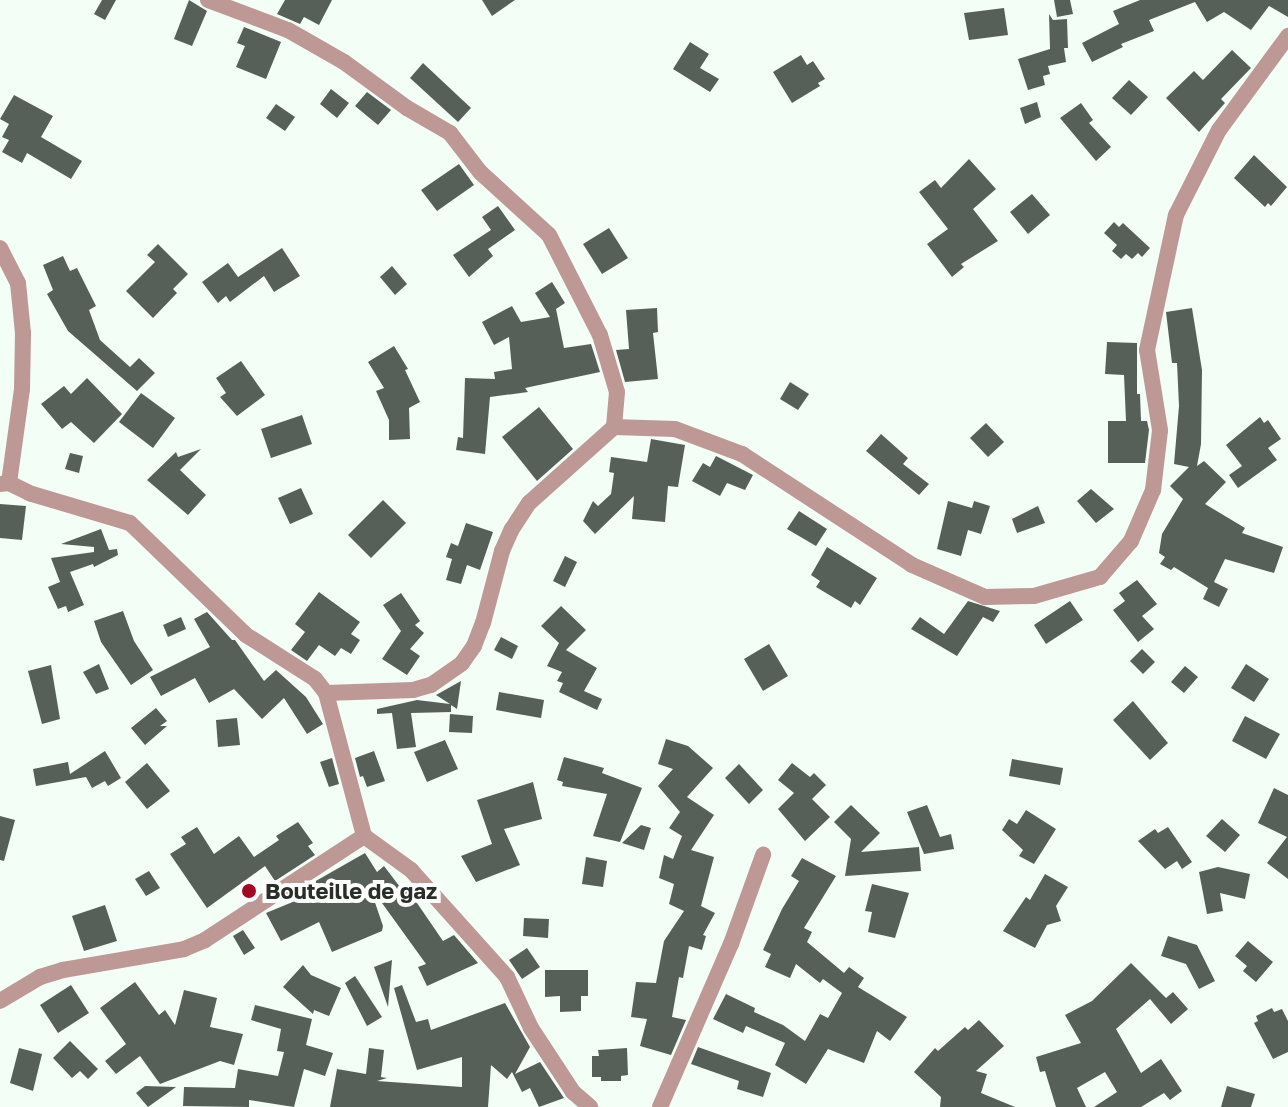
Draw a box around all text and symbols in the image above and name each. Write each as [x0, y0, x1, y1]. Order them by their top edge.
place label: Bouteille de gaz [265, 878, 437, 904]
marker: Bouteille de gaz [240, 882, 258, 900]

